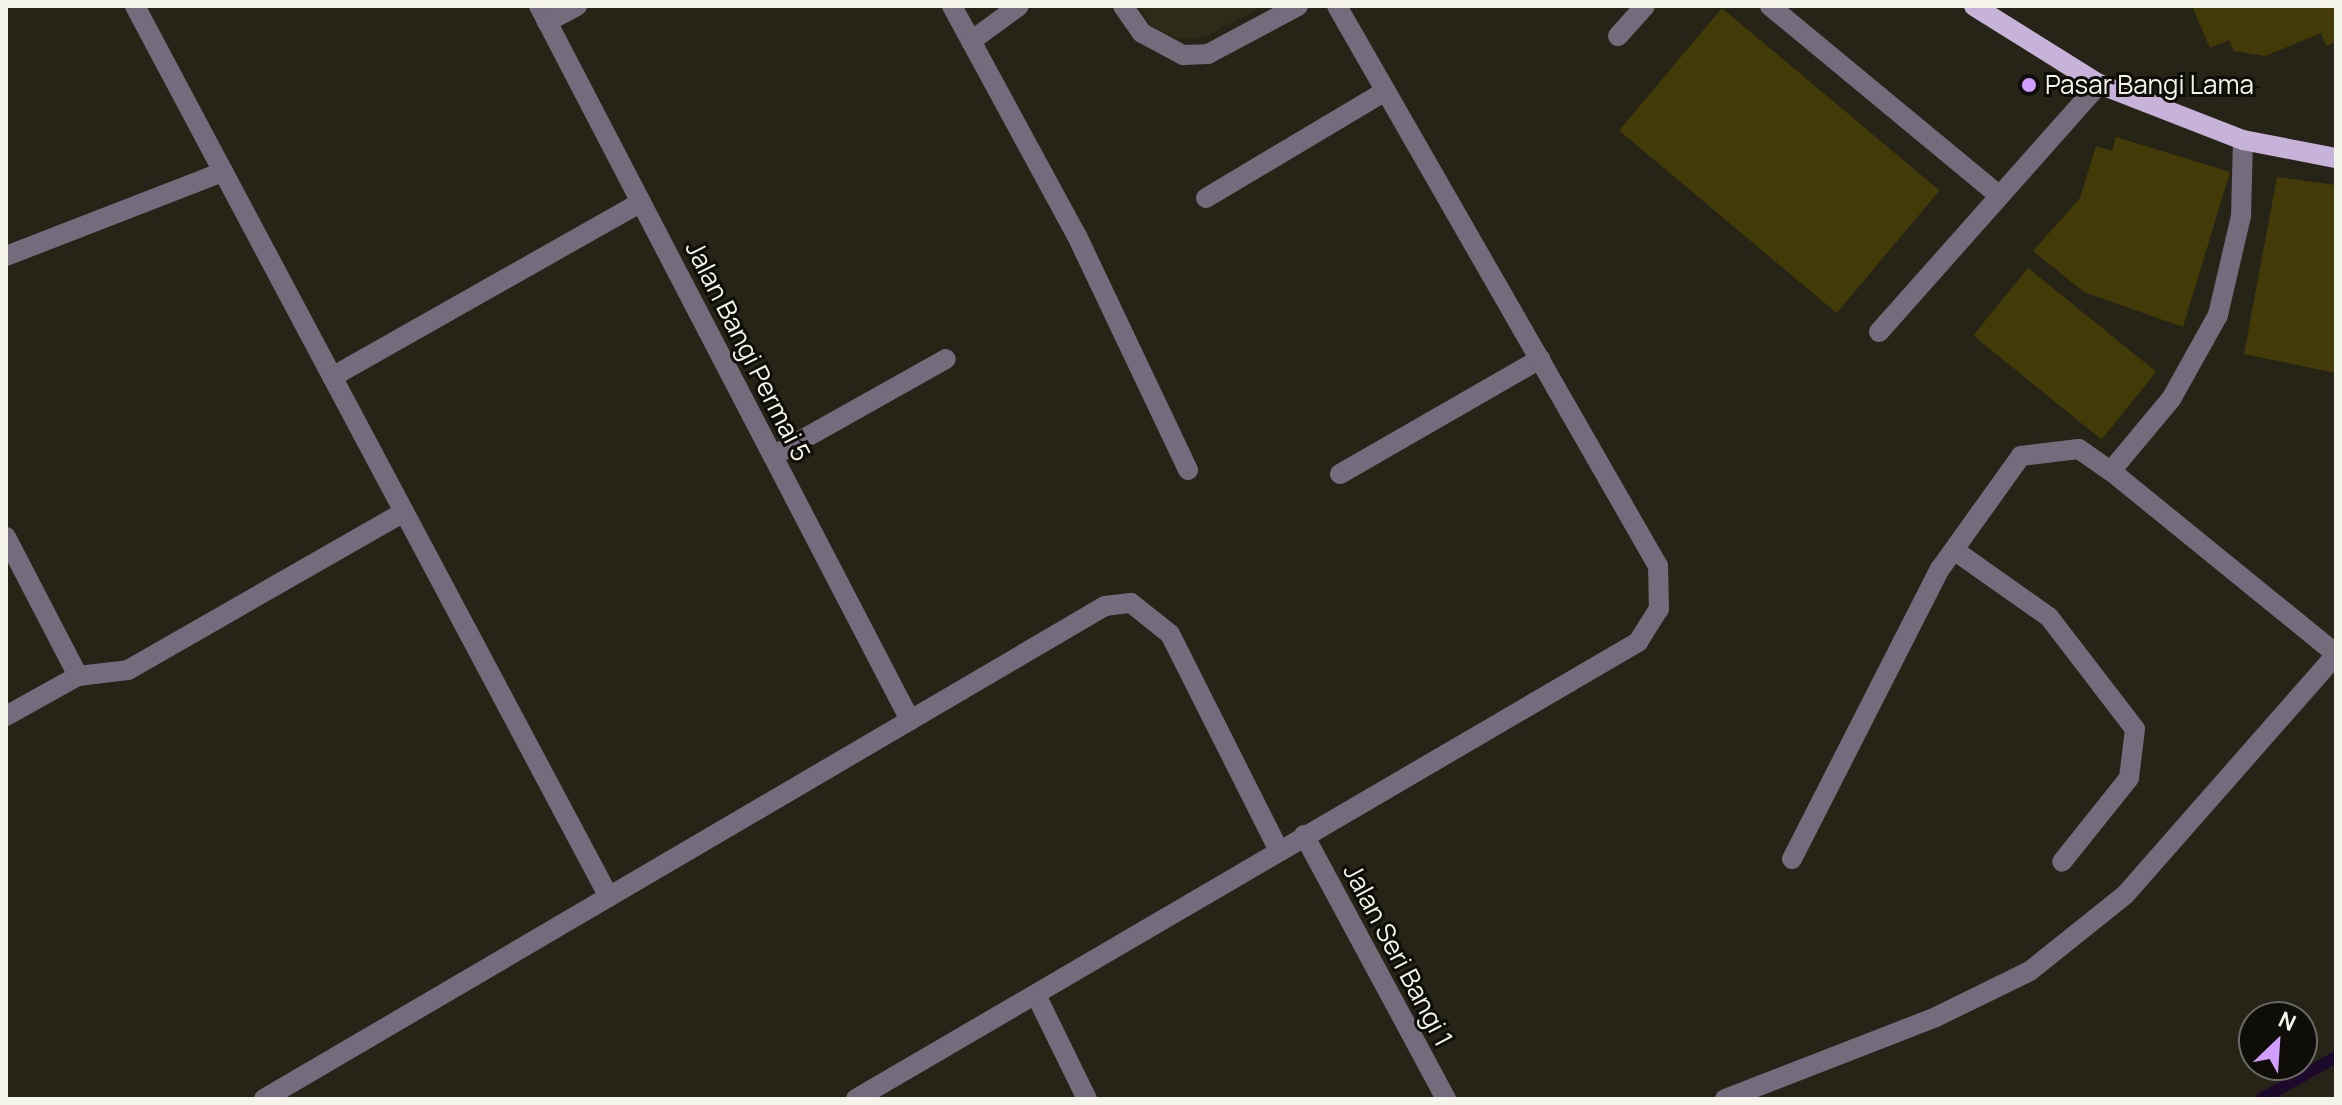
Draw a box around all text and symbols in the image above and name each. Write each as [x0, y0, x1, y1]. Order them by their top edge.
place label: Pasar Bangi Lama [2045, 69, 2254, 101]
marker: Pasar Bangi Lama [2020, 76, 2038, 94]
street label: Jalan Bangi Permai 5 [679, 236, 817, 466]
street label: Jalan Seri Bangi 1 [1337, 858, 1459, 1052]
north arrow [2238, 1001, 2318, 1081]
text: N [2274, 1004, 2301, 1038]

